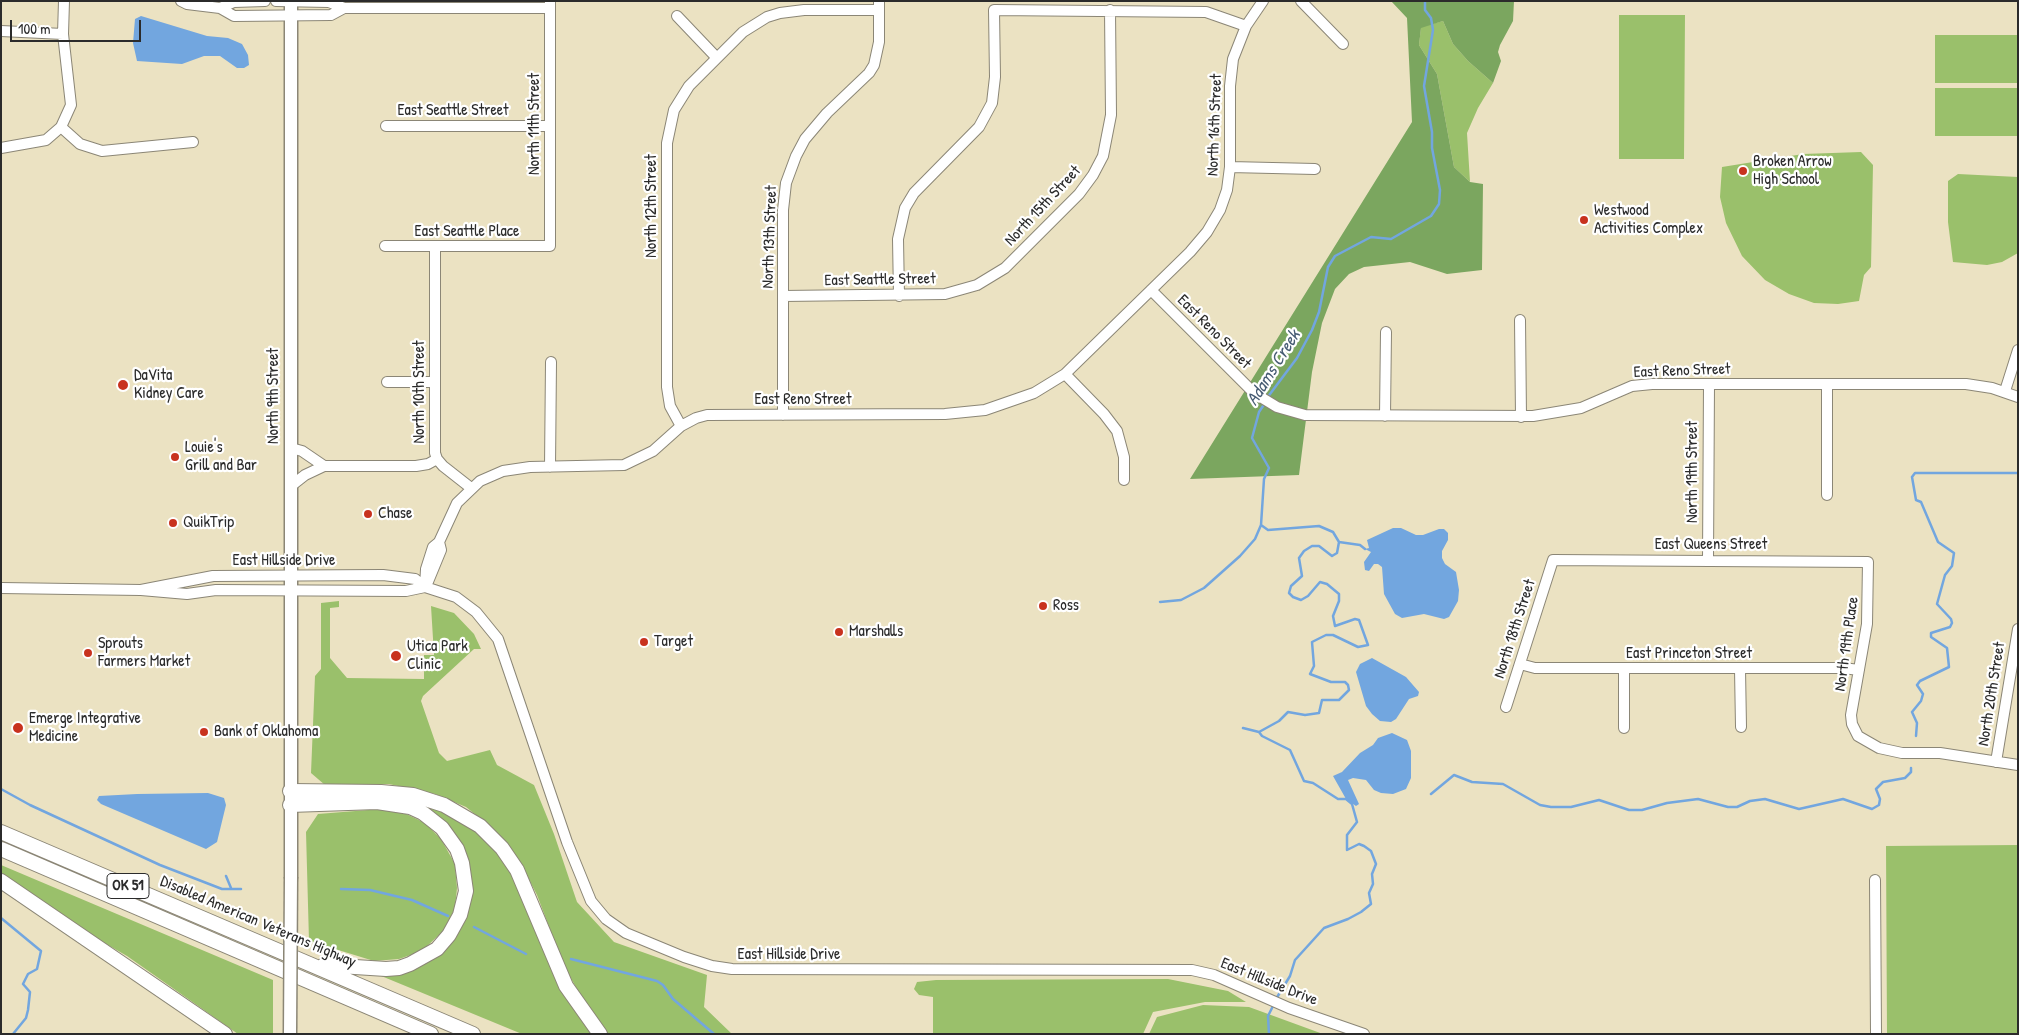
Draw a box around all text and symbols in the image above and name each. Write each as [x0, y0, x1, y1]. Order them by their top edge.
scale bar [12, 10, 144, 42]
text: 100 m [18, 18, 51, 39]
street label: North 11th Street [525, 73, 545, 175]
street label: North 16th Street [1204, 74, 1226, 176]
street label: East Seattle Street [397, 101, 509, 121]
place label: Broken Arrow High School [1753, 152, 1832, 190]
street label: North 12th Street [642, 154, 662, 258]
street label: North 15th Street [1001, 162, 1085, 250]
marker: Broken Arrow High School [1737, 165, 1749, 177]
street label: North 13th Street [759, 185, 781, 289]
place label: Westwood Activities Complex [1594, 201, 1703, 239]
marker: Westwood Activities Complex [1578, 214, 1590, 226]
street label: East Seattle Place [415, 222, 519, 242]
street label: East Seattle Street [824, 269, 936, 291]
street label: East Reno Street [1173, 291, 1255, 373]
water label: Adams Creek [1242, 326, 1306, 410]
street label: North 10th Street [410, 340, 430, 444]
street label: North 9th Street [264, 348, 284, 444]
street label: East Reno Street [1633, 360, 1731, 382]
place label: DaVita Kidney Care [134, 366, 204, 404]
marker: DaVita Kidney Care [116, 378, 130, 392]
street label: East Reno Street [755, 390, 851, 410]
street label: North 19th Street [1683, 421, 1703, 523]
place label: Louie's Grill and Bar [185, 438, 257, 476]
marker: Louie's Grill and Bar [169, 451, 181, 463]
place label: Chase [378, 504, 412, 524]
marker: Chase [362, 508, 374, 520]
place label: QuikTrip [183, 513, 234, 533]
marker: QuikTrip [167, 517, 179, 529]
street label: East Queens Street [1655, 535, 1767, 555]
street label: East Hillside Drive [233, 551, 335, 571]
street label: North 18th Street [1490, 577, 1540, 681]
street label: North 19th Place [1831, 595, 1863, 693]
place label: Ross [1053, 596, 1079, 616]
marker: Ross [1037, 600, 1049, 612]
place label: Marshalls [849, 622, 903, 642]
marker: Marshalls [833, 626, 845, 638]
place label: Target [654, 632, 693, 652]
place label: Sprouts Farmers Market [98, 634, 190, 672]
marker: Target [638, 636, 650, 648]
place label: Utica Park Clinic [407, 637, 468, 675]
street label: North 20th Street [1974, 641, 2010, 747]
street label: East Princeton Street [1626, 644, 1752, 664]
marker: Sprouts Farmers Market [82, 647, 94, 659]
marker: Utica Park Clinic [389, 649, 403, 663]
place label: Emerge Integrative Medicine [29, 709, 141, 747]
marker: Emerge Integrative Medicine [11, 721, 25, 735]
place label: Bank of Oklahoma [214, 722, 318, 742]
marker: Bank of Oklahoma [198, 726, 210, 738]
street label: Disabled American Veterans Highway [157, 872, 359, 972]
road number: OK 51 [107, 874, 149, 898]
street label: East Hillside Drive [738, 945, 840, 965]
street label: East Hillside Drive [1218, 954, 1320, 1010]

